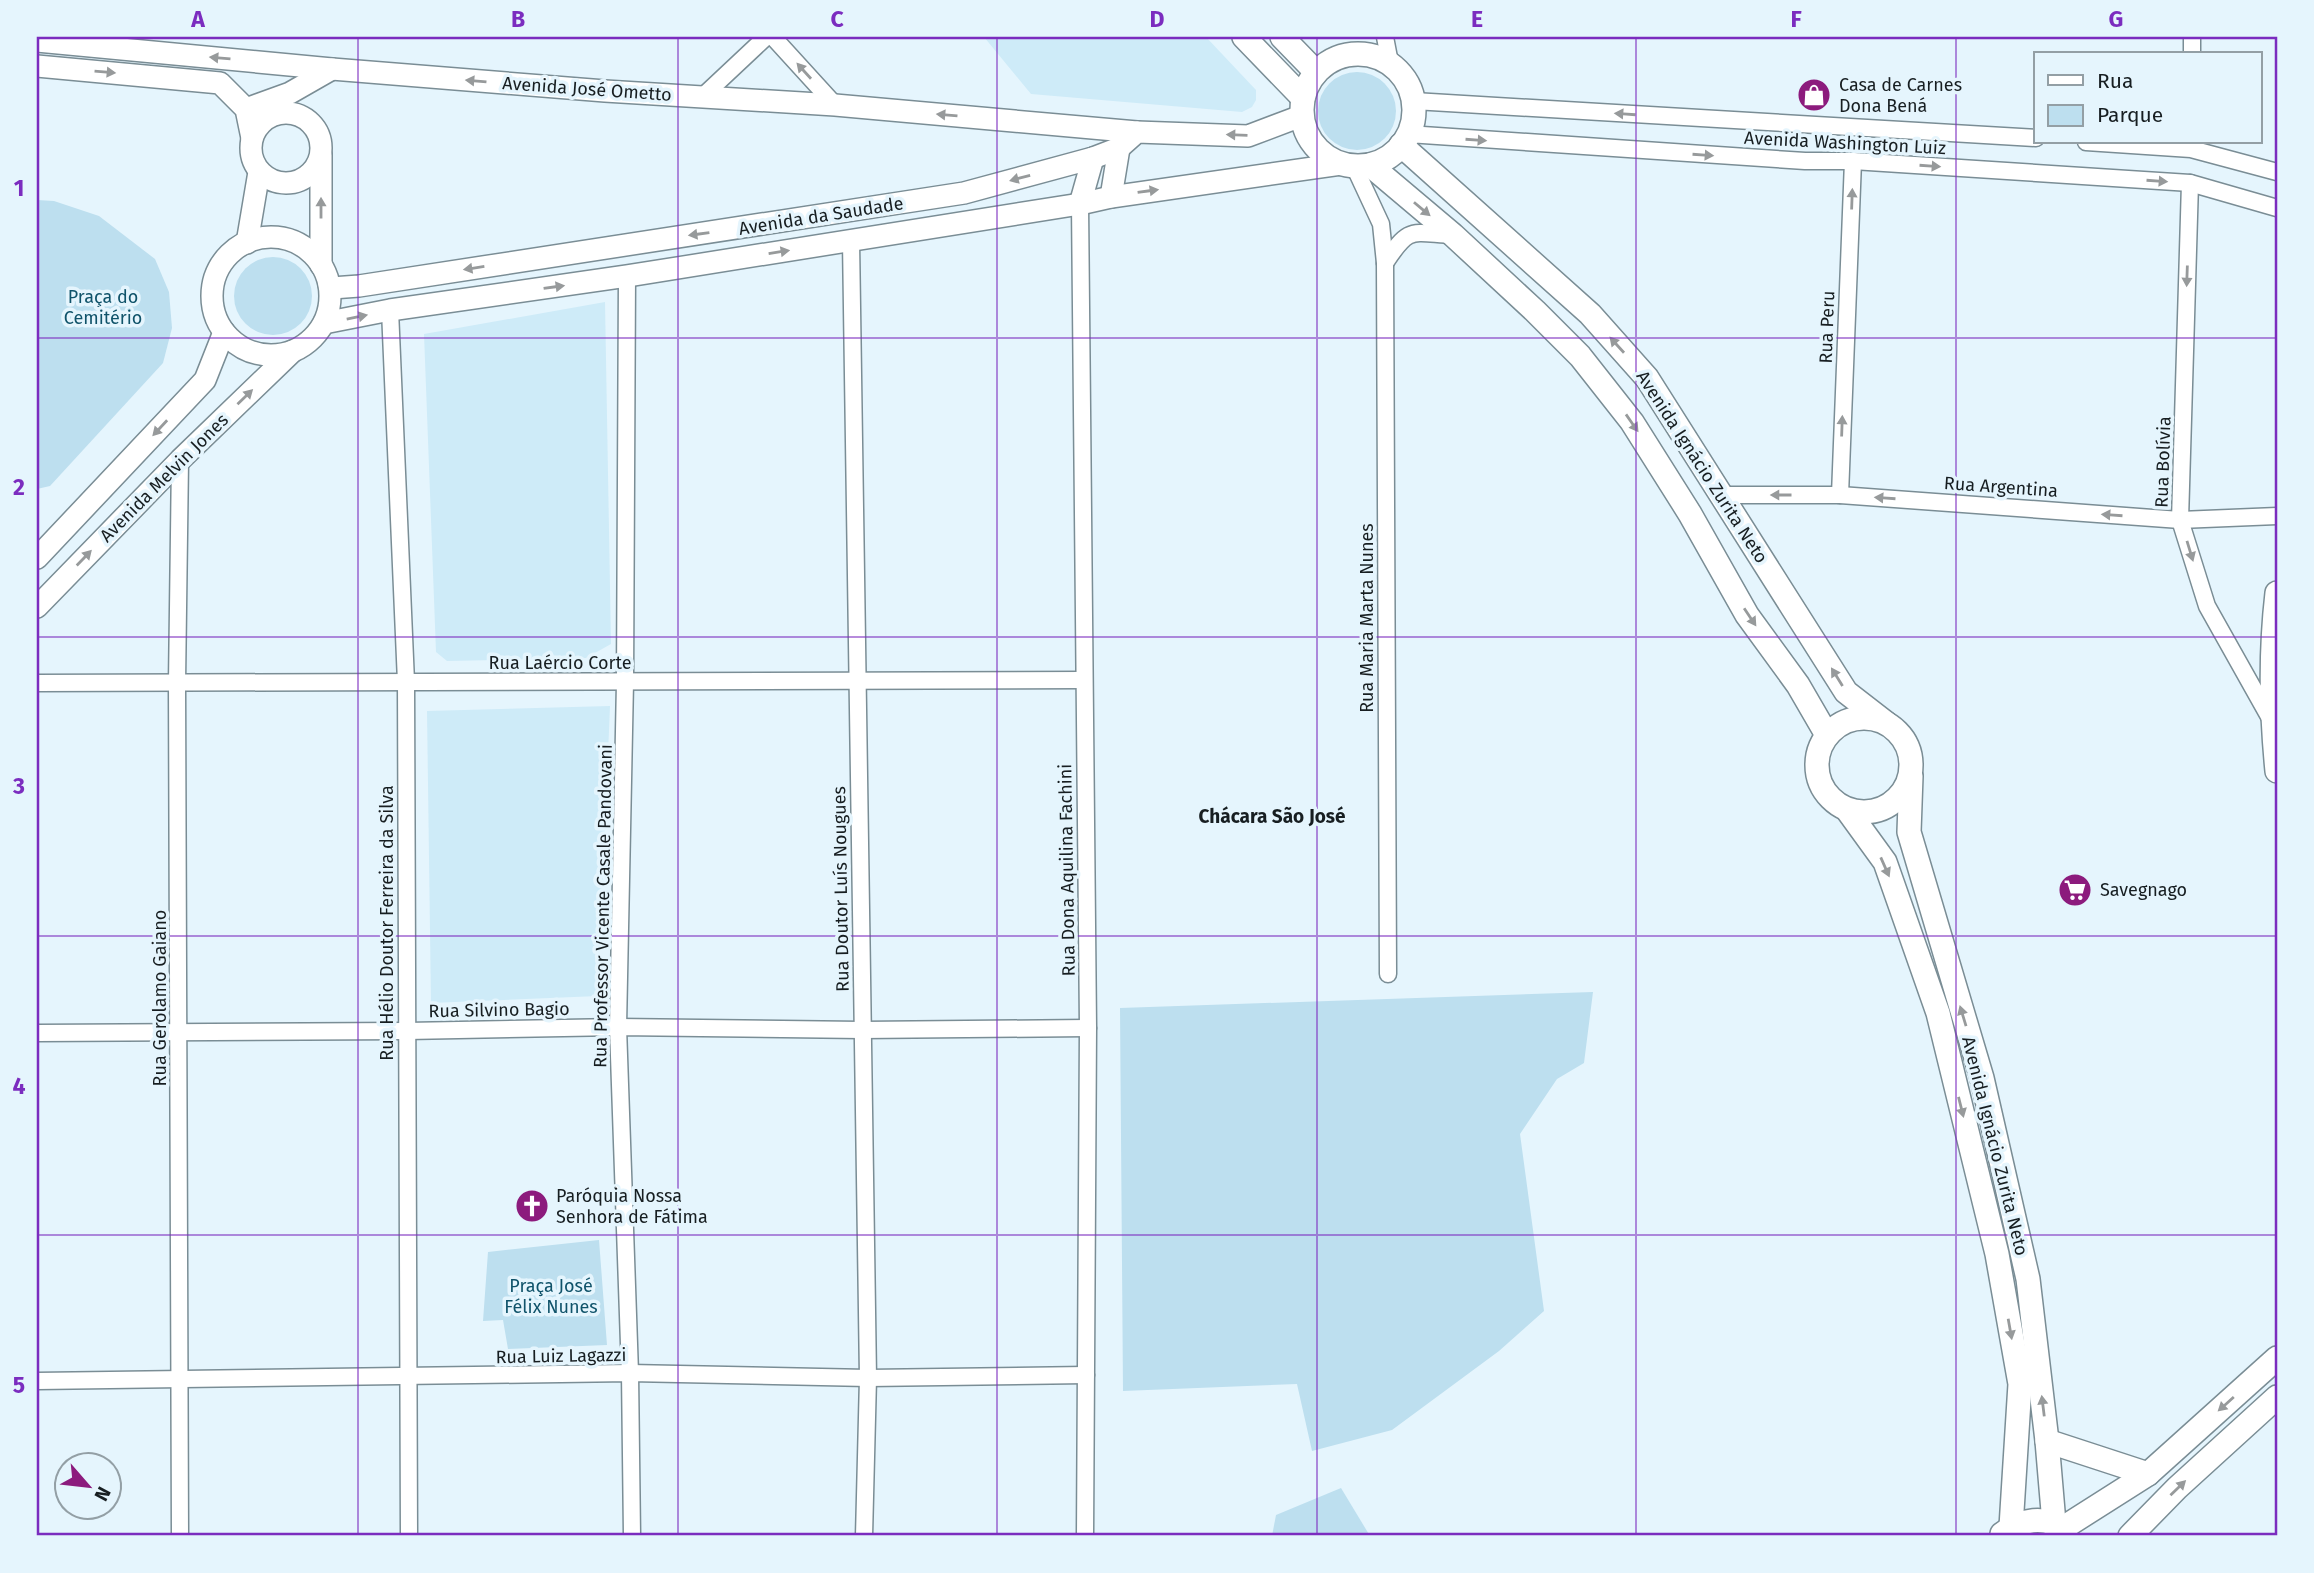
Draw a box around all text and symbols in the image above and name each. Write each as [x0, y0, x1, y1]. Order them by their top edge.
text: A [190, 5, 205, 33]
text: B [511, 5, 525, 33]
text: C [830, 5, 844, 33]
text: D [1150, 5, 1165, 33]
text: E [1471, 5, 1483, 33]
text: F [1790, 5, 1802, 33]
text: G [2109, 5, 2123, 33]
one-way arrow [209, 52, 231, 63]
legend [2034, 52, 2262, 144]
one-way arrow [796, 62, 812, 80]
one-way arrow [94, 67, 116, 78]
text: Rua [2097, 68, 2133, 94]
street label: Avenida José Ometto [502, 72, 672, 106]
place label: Casa de Carnes Dona Bená [1839, 74, 1962, 117]
one-way arrow [465, 75, 487, 86]
shop icon: Casa de Carnes Dona Bená [1795, 76, 1833, 114]
text: Parque [2097, 102, 2163, 128]
one-way arrow [1614, 108, 1636, 119]
one-way arrow [936, 109, 958, 120]
street label: Avenida Washington Luiz [1744, 127, 1947, 159]
one-way arrow [1225, 130, 1247, 141]
one-way arrow [1465, 135, 1487, 146]
one-way arrow [1692, 150, 1714, 161]
one-way arrow [1920, 161, 1942, 172]
one-way arrow [1009, 173, 1031, 184]
text: 1 [14, 174, 24, 202]
one-way arrow [2147, 176, 2169, 187]
one-way arrow [1138, 186, 1160, 197]
one-way arrow [1846, 188, 1857, 210]
street label: Avenida da Saudade [737, 192, 905, 240]
one-way arrow [315, 197, 327, 219]
one-way arrow [1413, 201, 1431, 217]
one-way arrow [688, 229, 710, 240]
one-way arrow [768, 246, 790, 257]
one-way arrow [463, 263, 485, 274]
one-way arrow [2182, 265, 2193, 287]
one-way arrow [543, 281, 565, 292]
park label: Praça do Cemitério [64, 286, 142, 329]
street label: Rua Peru [1815, 290, 1839, 364]
one-way arrow [346, 311, 368, 322]
one-way arrow [1609, 336, 1625, 354]
street label: Avenida Ignácio Zurita Neto [1631, 367, 1773, 567]
one-way arrow [237, 388, 254, 405]
street label: Avenida Melvin Jones [95, 409, 233, 547]
one-way arrow [1625, 414, 1639, 432]
one-way arrow [1837, 415, 1848, 437]
street label: Rua Bolívia [2150, 416, 2176, 508]
one-way arrow [152, 419, 168, 437]
street label: Rua Argentina [1943, 472, 2059, 502]
text: 2 [13, 473, 25, 501]
one-way arrow [1770, 489, 1792, 501]
one-way arrow [1874, 492, 1896, 503]
one-way arrow [2101, 509, 2123, 520]
street label: Rua Maria Marta Nunes [1356, 523, 1378, 713]
one-way arrow [2185, 540, 2196, 561]
one-way arrow [76, 550, 92, 567]
one-way arrow [1743, 608, 1756, 627]
street label: Rua Laércio Corte [489, 652, 631, 674]
one-way arrow [1830, 667, 1843, 687]
street label: Rua Professor Vicente Casale Pandovani [589, 744, 617, 1068]
street label: Rua Dona Aquilina Fachini [1054, 764, 1080, 976]
text: 3 [12, 772, 25, 800]
street label: Rua Hélio Doutor Ferreira da Silva [376, 785, 398, 1061]
street label: Rua Doutor Luís Nougues [828, 786, 854, 992]
district label: Chácara São José [1199, 805, 1345, 828]
one-way arrow [1879, 857, 1891, 877]
supermarket icon: Savegnago [2056, 871, 2094, 909]
place label: Savegnago [2100, 879, 2187, 901]
street label: Rua Gerolamo Gaiano [149, 910, 171, 1086]
street label: Rua Silvino Bagio [428, 998, 570, 1022]
one-way arrow [1957, 1005, 1967, 1026]
street label: Avenida Ignácio Zurita Neto [1957, 1034, 2033, 1258]
text: 4 [13, 1072, 26, 1100]
one-way arrow [1956, 1096, 1967, 1118]
place label: Paróquia Nossa Senhora de Fátima [556, 1185, 708, 1228]
church icon: Paróquia Nossa Senhora de Fátima [513, 1187, 551, 1225]
park label: Praça José Félix Nunes [504, 1275, 598, 1318]
one-way arrow [2005, 1318, 2016, 1340]
street label: Rua Luiz Lagazzi [495, 1344, 627, 1368]
text: 5 [13, 1371, 25, 1399]
one-way arrow [2038, 1395, 2049, 1417]
one-way arrow [2218, 1395, 2235, 1411]
north arrow [52, 1450, 122, 1520]
one-way arrow [2169, 1480, 2186, 1496]
text: N [89, 1483, 116, 1505]

